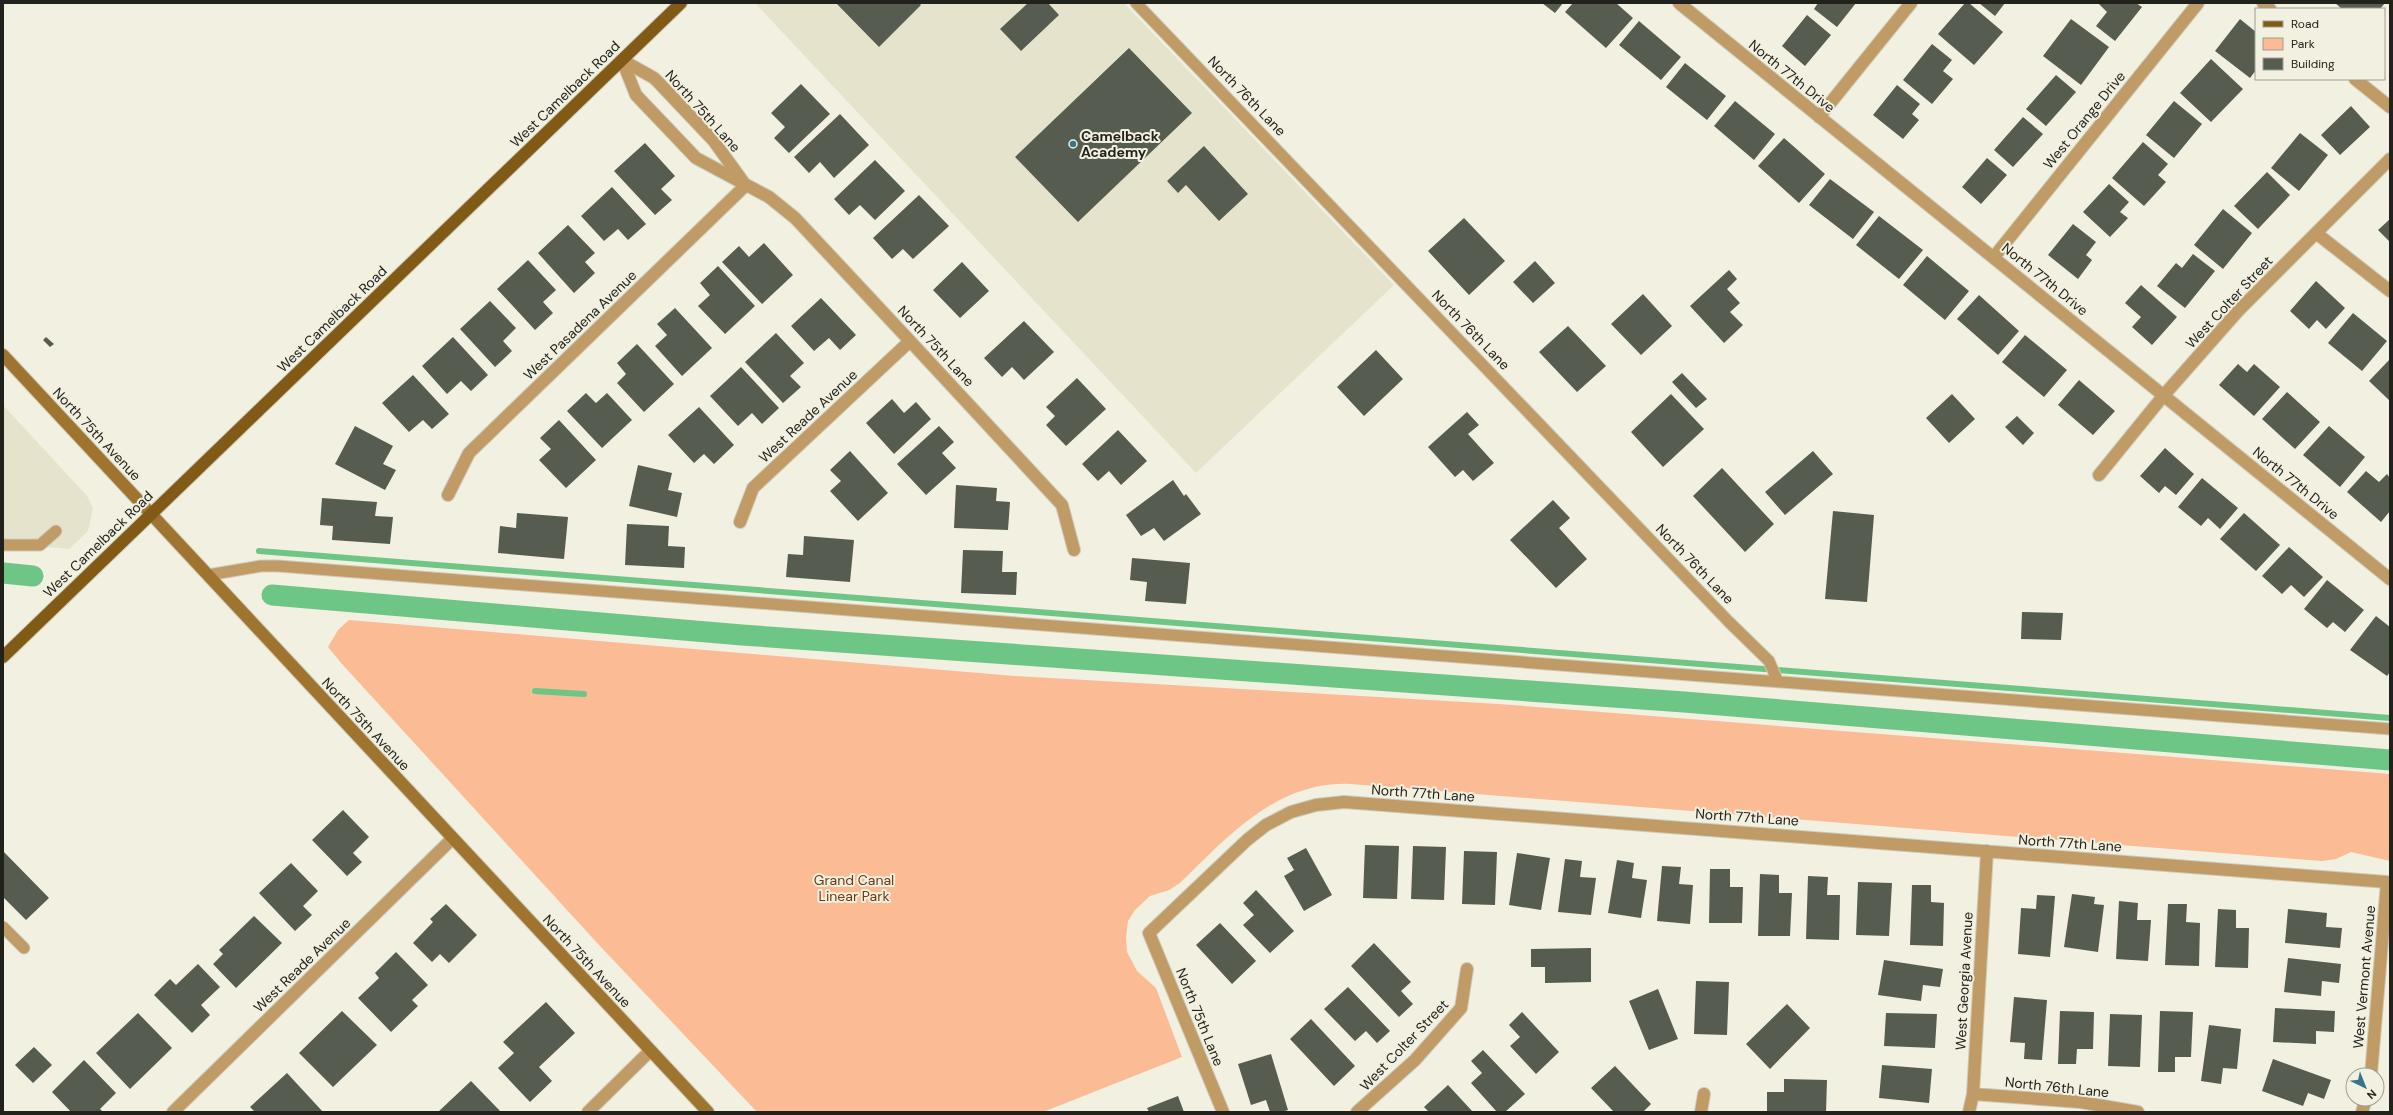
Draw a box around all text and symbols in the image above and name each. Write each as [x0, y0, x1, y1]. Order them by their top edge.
legend [2255, 8, 2385, 80]
text: Road [2291, 16, 2319, 32]
street label: North 77th Drive [1745, 36, 1839, 116]
text: Park [2291, 36, 2315, 52]
street label: West Camelback Road [506, 37, 624, 151]
street label: North 76th Lane [1204, 52, 1290, 140]
text: Building [2291, 56, 2335, 72]
street label: North 75th Lane [661, 66, 745, 156]
street label: West Orange Drive [2039, 67, 2129, 173]
place label: Camelback Academy [1081, 127, 1159, 161]
marker: Camelback Academy [1068, 139, 1078, 149]
street label: North 77th Drive [1998, 239, 2092, 319]
street label: West Colter Street [2181, 252, 2277, 352]
street label: West Camelback Road [273, 262, 391, 376]
street label: West Pasadena Avenue [520, 266, 640, 384]
street label: North 76th Lane [1428, 286, 1514, 374]
street label: North 75th Lane [894, 302, 978, 390]
street label: West Reade Avenue [755, 366, 861, 466]
street label: North 75th Avenue [49, 384, 145, 484]
street label: North 77th Drive [2249, 443, 2343, 523]
street label: West Camelback Road [39, 487, 157, 601]
street label: North 76th Lane [1652, 520, 1738, 608]
street label: North 75th Avenue [318, 674, 414, 774]
street label: North 77th Lane [1371, 780, 1475, 806]
street label: North 77th Lane [1695, 804, 1799, 830]
street label: North 77th Lane [2018, 830, 2122, 856]
park label: Grand Canal Linear Park [814, 871, 894, 905]
street label: West Vermont Avenue [2349, 904, 2379, 1049]
street label: North 75th Avenue [539, 911, 635, 1011]
street label: West Georgia Avenue [1951, 911, 1977, 1051]
street label: West Reade Avenue [250, 914, 354, 1016]
street label: North 75th Lane [1172, 965, 1228, 1069]
street label: West Colter Street [1356, 996, 1452, 1094]
north arrow [2345, 1067, 2385, 1107]
street label: North 76th Lane [2004, 1073, 2110, 1101]
text: N [2364, 1086, 2380, 1102]

